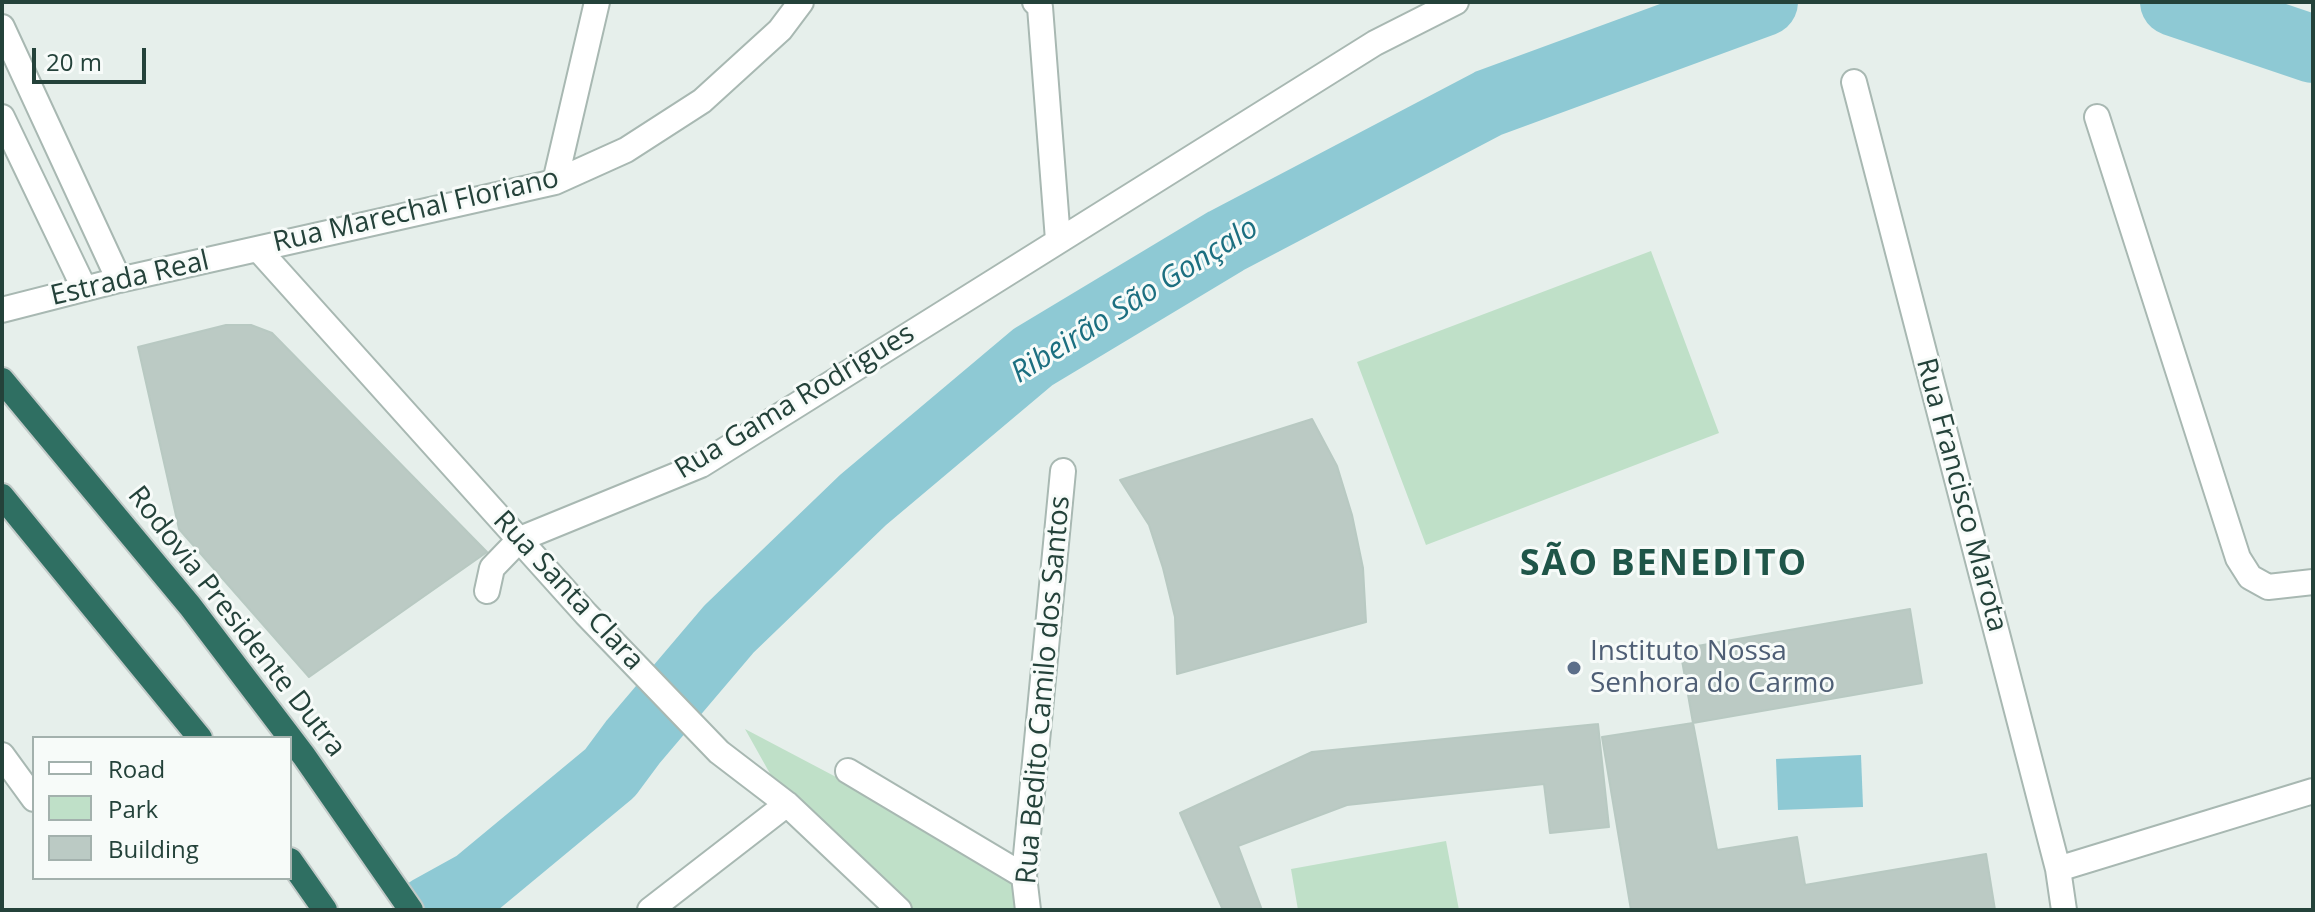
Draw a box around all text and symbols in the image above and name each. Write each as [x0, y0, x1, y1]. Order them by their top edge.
scale bar [36, 32, 150, 82]
text: 20 m [46, 45, 102, 78]
street label: Rua Marechal Floriano [270, 162, 562, 260]
water label: Ribeirão São Gonçalo [1005, 210, 1265, 392]
street label: Estrada Real [48, 244, 212, 314]
street label: Rua Gama Rodrigues [669, 317, 921, 487]
street label: Rua Francisco Marota [1908, 355, 2014, 635]
street label: Rodovia Presidente Dutra [120, 480, 352, 764]
street label: Rua Bedito Camilo dos Santos [1010, 494, 1078, 886]
street label: Rua Santa Clara [486, 504, 650, 678]
district label: SÃO BENEDITO [1520, 543, 1808, 587]
place label: Instituto Nossa Senhora do Carmo [1590, 635, 1835, 701]
marker: Instituto Nossa Senhora do Carmo [1565, 659, 1583, 677]
legend [32, 736, 292, 880]
text: Road [108, 752, 165, 785]
text: Park [108, 792, 158, 825]
text: Building [108, 832, 199, 865]

